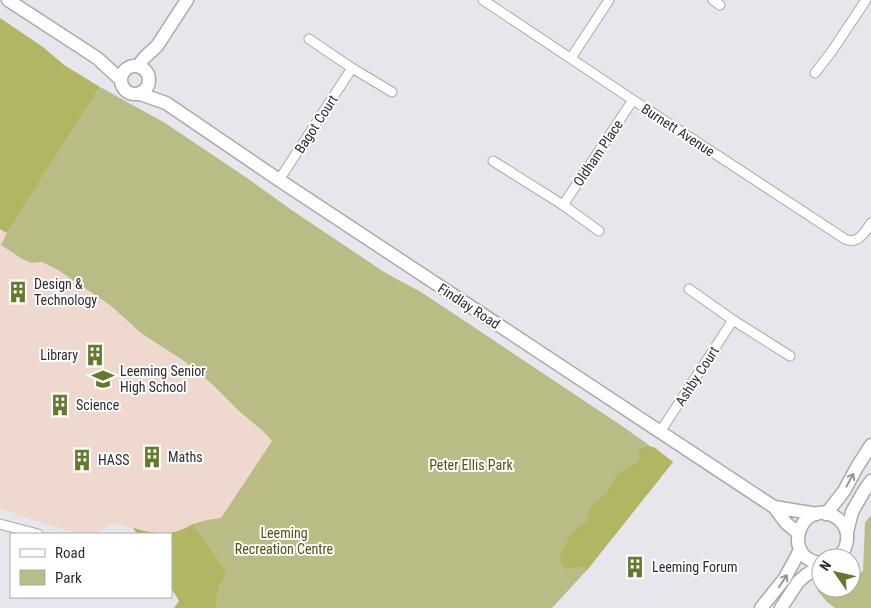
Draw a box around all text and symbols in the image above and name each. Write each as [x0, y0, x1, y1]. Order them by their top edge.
street label: Bagot Court [291, 92, 341, 156]
street label: Burnett Avenue [638, 100, 718, 160]
street label: Oldham Place [570, 116, 626, 189]
place label: Design & Technology [34, 276, 97, 308]
building icon: Design & Technology [5, 279, 31, 305]
street label: Findlay Road [435, 280, 503, 332]
building icon: Library [82, 342, 108, 368]
street label: Ashby Court [672, 343, 722, 409]
place label: Library [40, 347, 78, 363]
place label: Leeming Senior High School [120, 363, 206, 395]
school or university icon: Leeming Senior High School [90, 366, 116, 392]
building icon: Science [47, 392, 73, 418]
place label: Science [76, 397, 120, 413]
building icon: Maths [139, 444, 165, 470]
building icon: HASS [69, 447, 95, 473]
place label: Maths [168, 449, 203, 465]
place label: HASS [98, 452, 129, 468]
park label: Peter Ellis Park [429, 457, 513, 473]
one-way arrow [845, 473, 855, 488]
park label: Leeming Recreation Centre [235, 525, 334, 557]
legend [10, 533, 172, 598]
text: Road [55, 544, 85, 562]
north arrow [811, 548, 861, 598]
building icon: Leeming Forum [622, 554, 648, 580]
text: N [816, 558, 834, 574]
place label: Leeming Forum [652, 559, 738, 575]
text: Park [55, 569, 82, 587]
one-way arrow [778, 574, 788, 588]

